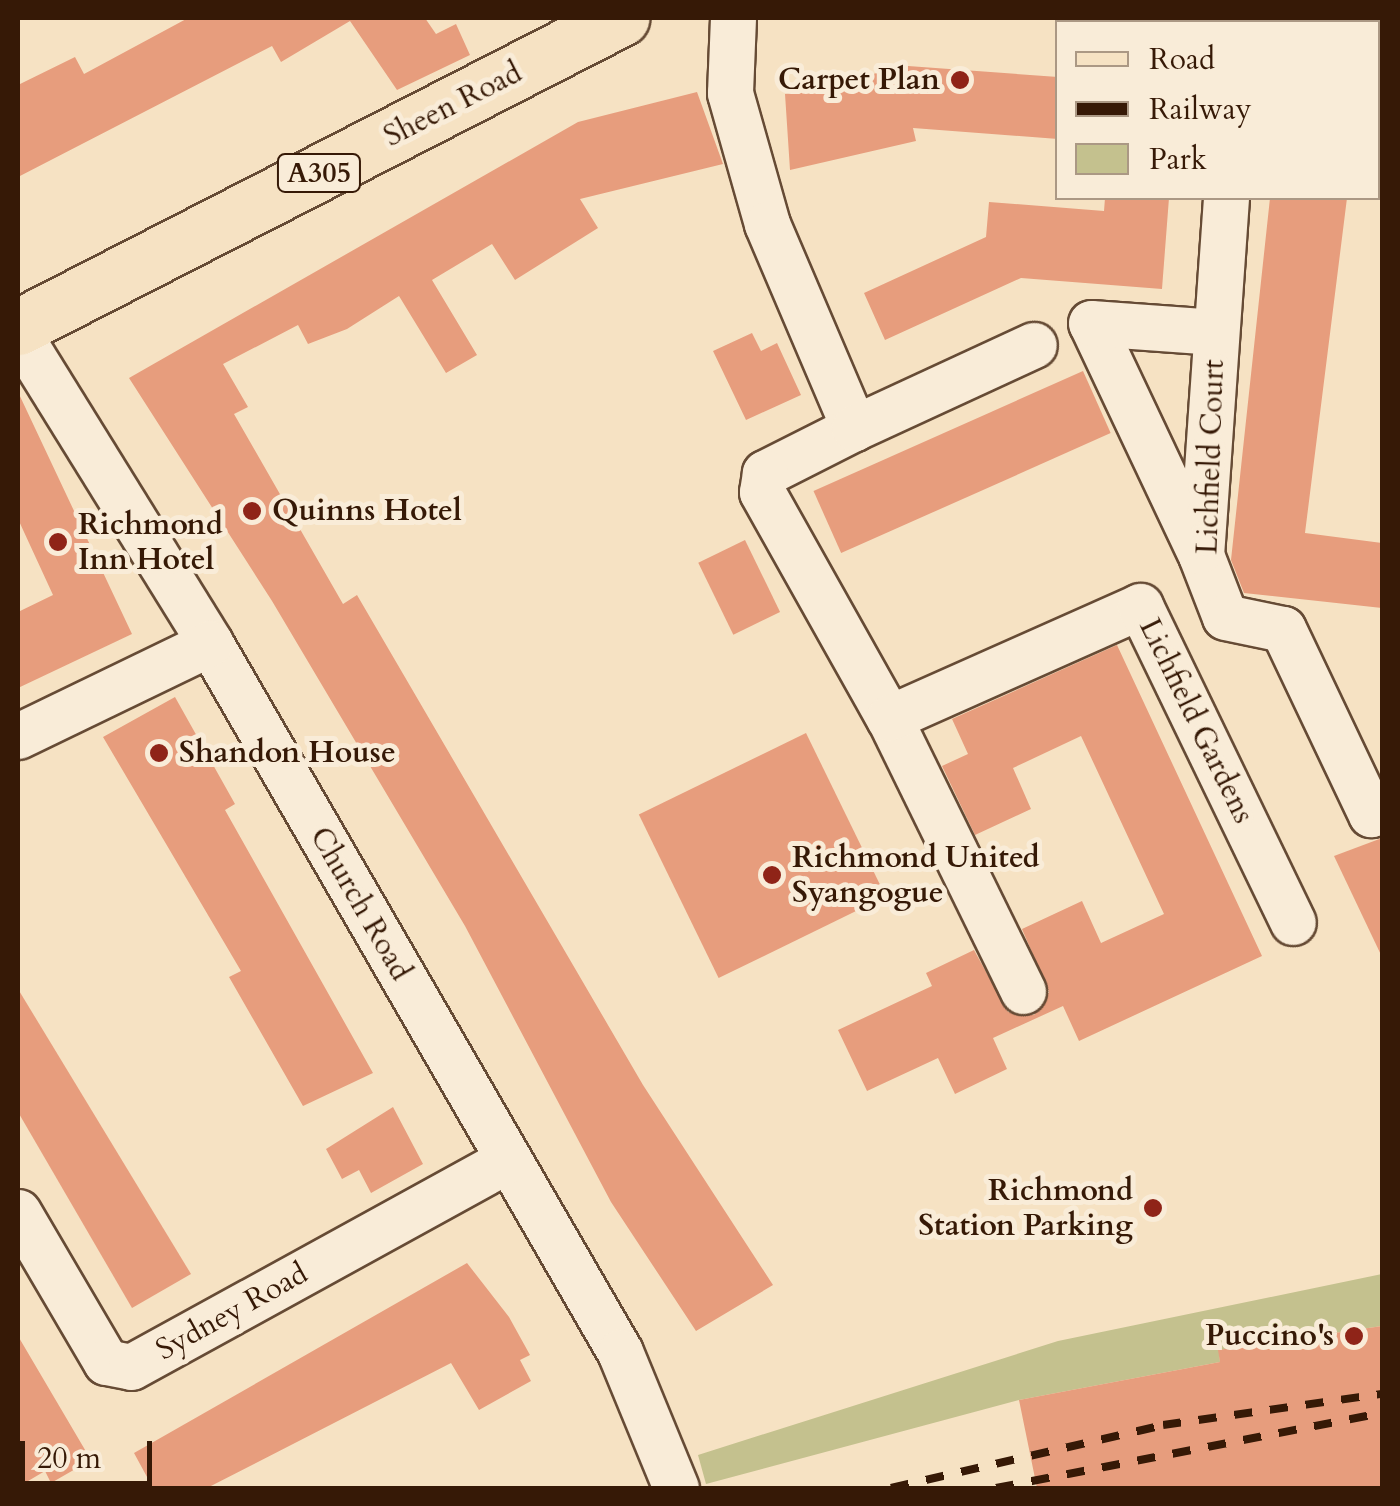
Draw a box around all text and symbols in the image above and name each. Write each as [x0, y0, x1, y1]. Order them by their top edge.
legend [1055, 20, 1380, 200]
text: Road [1149, 39, 1215, 80]
street label: Sheen Road [378, 55, 528, 155]
place label: Carpet Plan [778, 62, 940, 98]
marker: Carpet Plan [949, 69, 971, 91]
text: Railway [1149, 89, 1252, 130]
text: Park [1149, 139, 1207, 180]
road number: A305 [276, 150, 362, 196]
street label: Lichfield Court [1190, 359, 1232, 555]
place label: Quinns Hotel [272, 493, 462, 529]
marker: Quinns Hotel [241, 500, 263, 522]
place label: Richmond Inn Hotel [78, 507, 223, 578]
marker: Richmond Inn Hotel [47, 531, 69, 553]
street label: Lichfield Gardens [1131, 613, 1261, 829]
place label: Shandon House [179, 735, 396, 771]
marker: Shandon House [148, 742, 170, 764]
street label: Church Road [302, 821, 418, 987]
place label: Richmond United Syangogue [792, 840, 1040, 910]
marker: Richmond United Syangogue [761, 864, 783, 886]
place label: Richmond Station Parking [918, 1173, 1133, 1244]
marker: Richmond Station Parking [1142, 1197, 1164, 1219]
street label: Sydney Road [150, 1256, 314, 1368]
place label: Puccino's [1205, 1318, 1334, 1354]
marker: Puccino's [1343, 1325, 1365, 1347]
scale bar [25, 1421, 158, 1483]
text: 20 m [37, 1438, 101, 1479]

